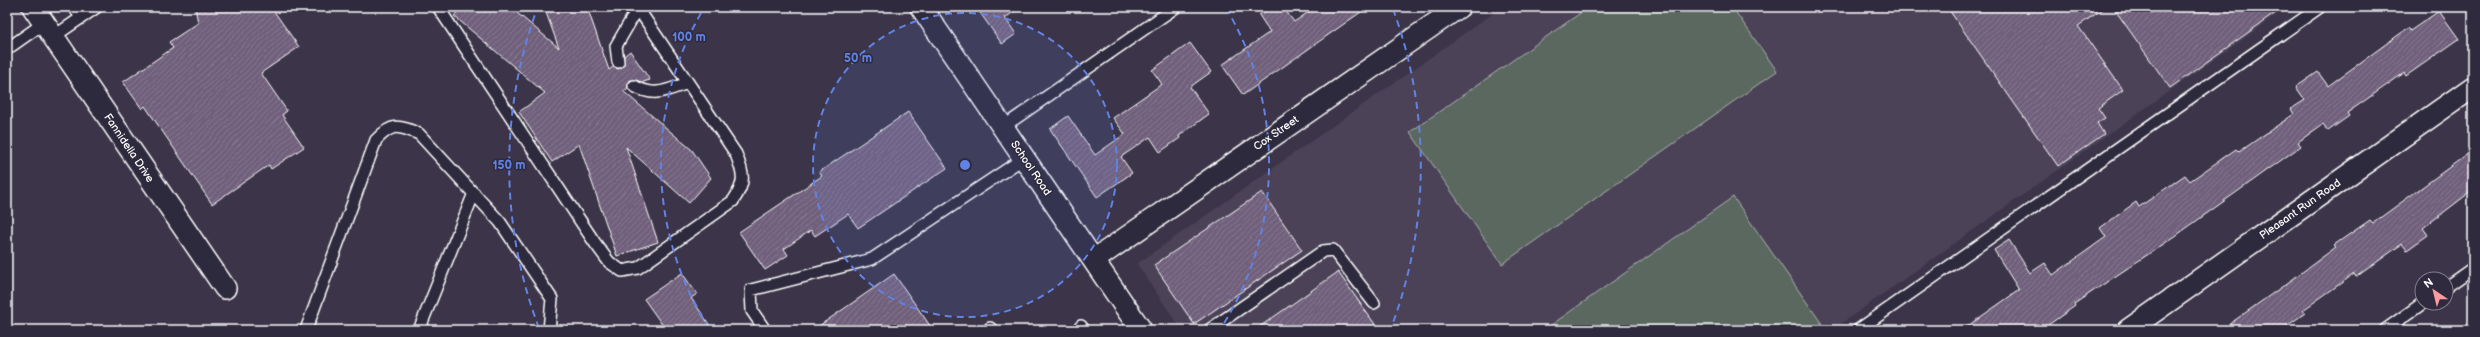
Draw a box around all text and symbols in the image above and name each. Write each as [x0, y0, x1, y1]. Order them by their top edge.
text: 100 m [672, 30, 706, 45]
text: 50 m [844, 51, 872, 66]
street label: Fannidella Drive [101, 111, 157, 185]
street label: Cox Street [1251, 112, 1301, 153]
street label: School Road [1008, 138, 1054, 198]
text: 150 m [493, 158, 525, 173]
centre of rings [958, 158, 972, 172]
street label: Pleasant Run Road [2257, 176, 2343, 242]
north arrow [2414, 271, 2454, 311]
text: N [2421, 276, 2436, 291]

